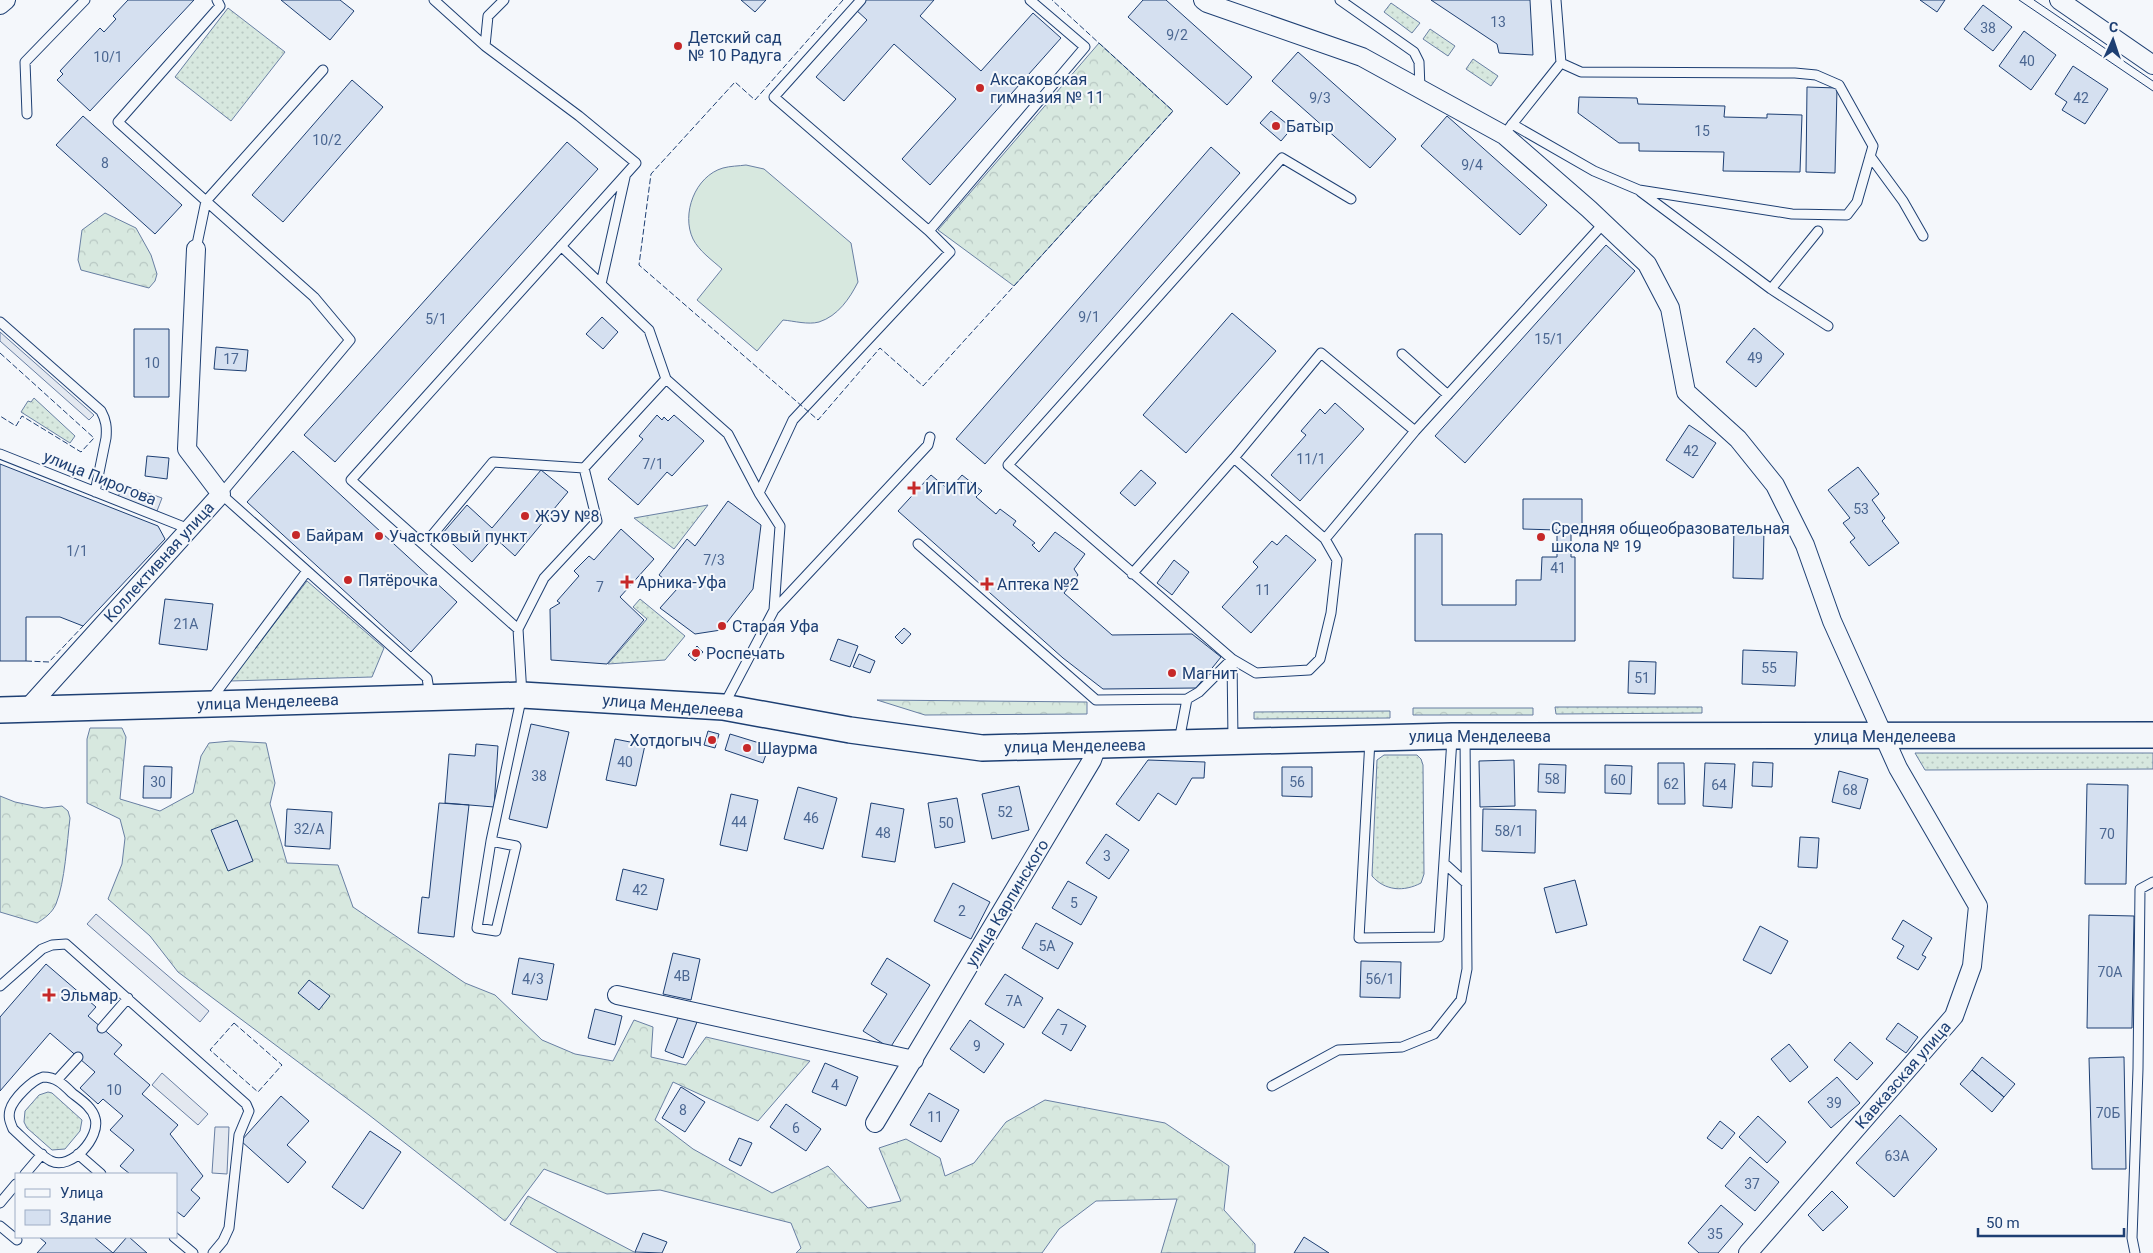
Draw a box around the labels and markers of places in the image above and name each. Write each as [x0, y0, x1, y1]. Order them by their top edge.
place label: Детский сад № 10 Радуга [688, 28, 782, 65]
marker: Детский сад № 10 Радуга [672, 40, 684, 52]
place label: Аксаковская гимназия № 11 [990, 70, 1104, 107]
marker: Аксаковская гимназия № 11 [974, 82, 986, 94]
place label: Батыр [1286, 117, 1334, 136]
marker: Батыр [1270, 120, 1282, 132]
place label: ИГИТИ [925, 479, 977, 498]
marker: ИГИТИ [907, 481, 921, 495]
place label: ЖЭУ №8 [535, 507, 600, 526]
marker: ЖЭУ №8 [519, 510, 531, 522]
place label: Средняя общеобразовательная школа № 19 [1551, 519, 1790, 556]
place label: Байрам [306, 526, 364, 545]
place label: Участковый пункт [389, 527, 527, 546]
marker: Байрам [290, 529, 302, 541]
marker: Участковый пункт [373, 530, 385, 542]
marker: Средняя общеобразовательная школа № 19 [1535, 531, 1547, 543]
place label: Пятёрочка [358, 571, 438, 590]
place label: Арника-Уфа [637, 573, 727, 592]
marker: Пятёрочка [342, 574, 354, 586]
place label: Аптека №2 [997, 575, 1079, 594]
marker: Арника-Уфа [621, 576, 633, 588]
marker: Аптека №2 [981, 578, 993, 590]
place label: Старая Уфа [732, 617, 819, 636]
marker: Старая Уфа [716, 620, 728, 632]
place label: Роспечать [706, 644, 785, 663]
marker: Роспечать [690, 647, 702, 659]
place label: Магнит [1182, 664, 1238, 683]
marker: Магнит [1166, 667, 1178, 679]
place label: Хотдогыч [630, 731, 702, 750]
marker: Хотдогыч [706, 734, 718, 746]
place label: Шаурма [757, 739, 818, 758]
marker: Шаурма [741, 742, 753, 754]
place label: Эльмар [60, 986, 118, 1005]
marker: Эльмар [42, 988, 56, 1002]

